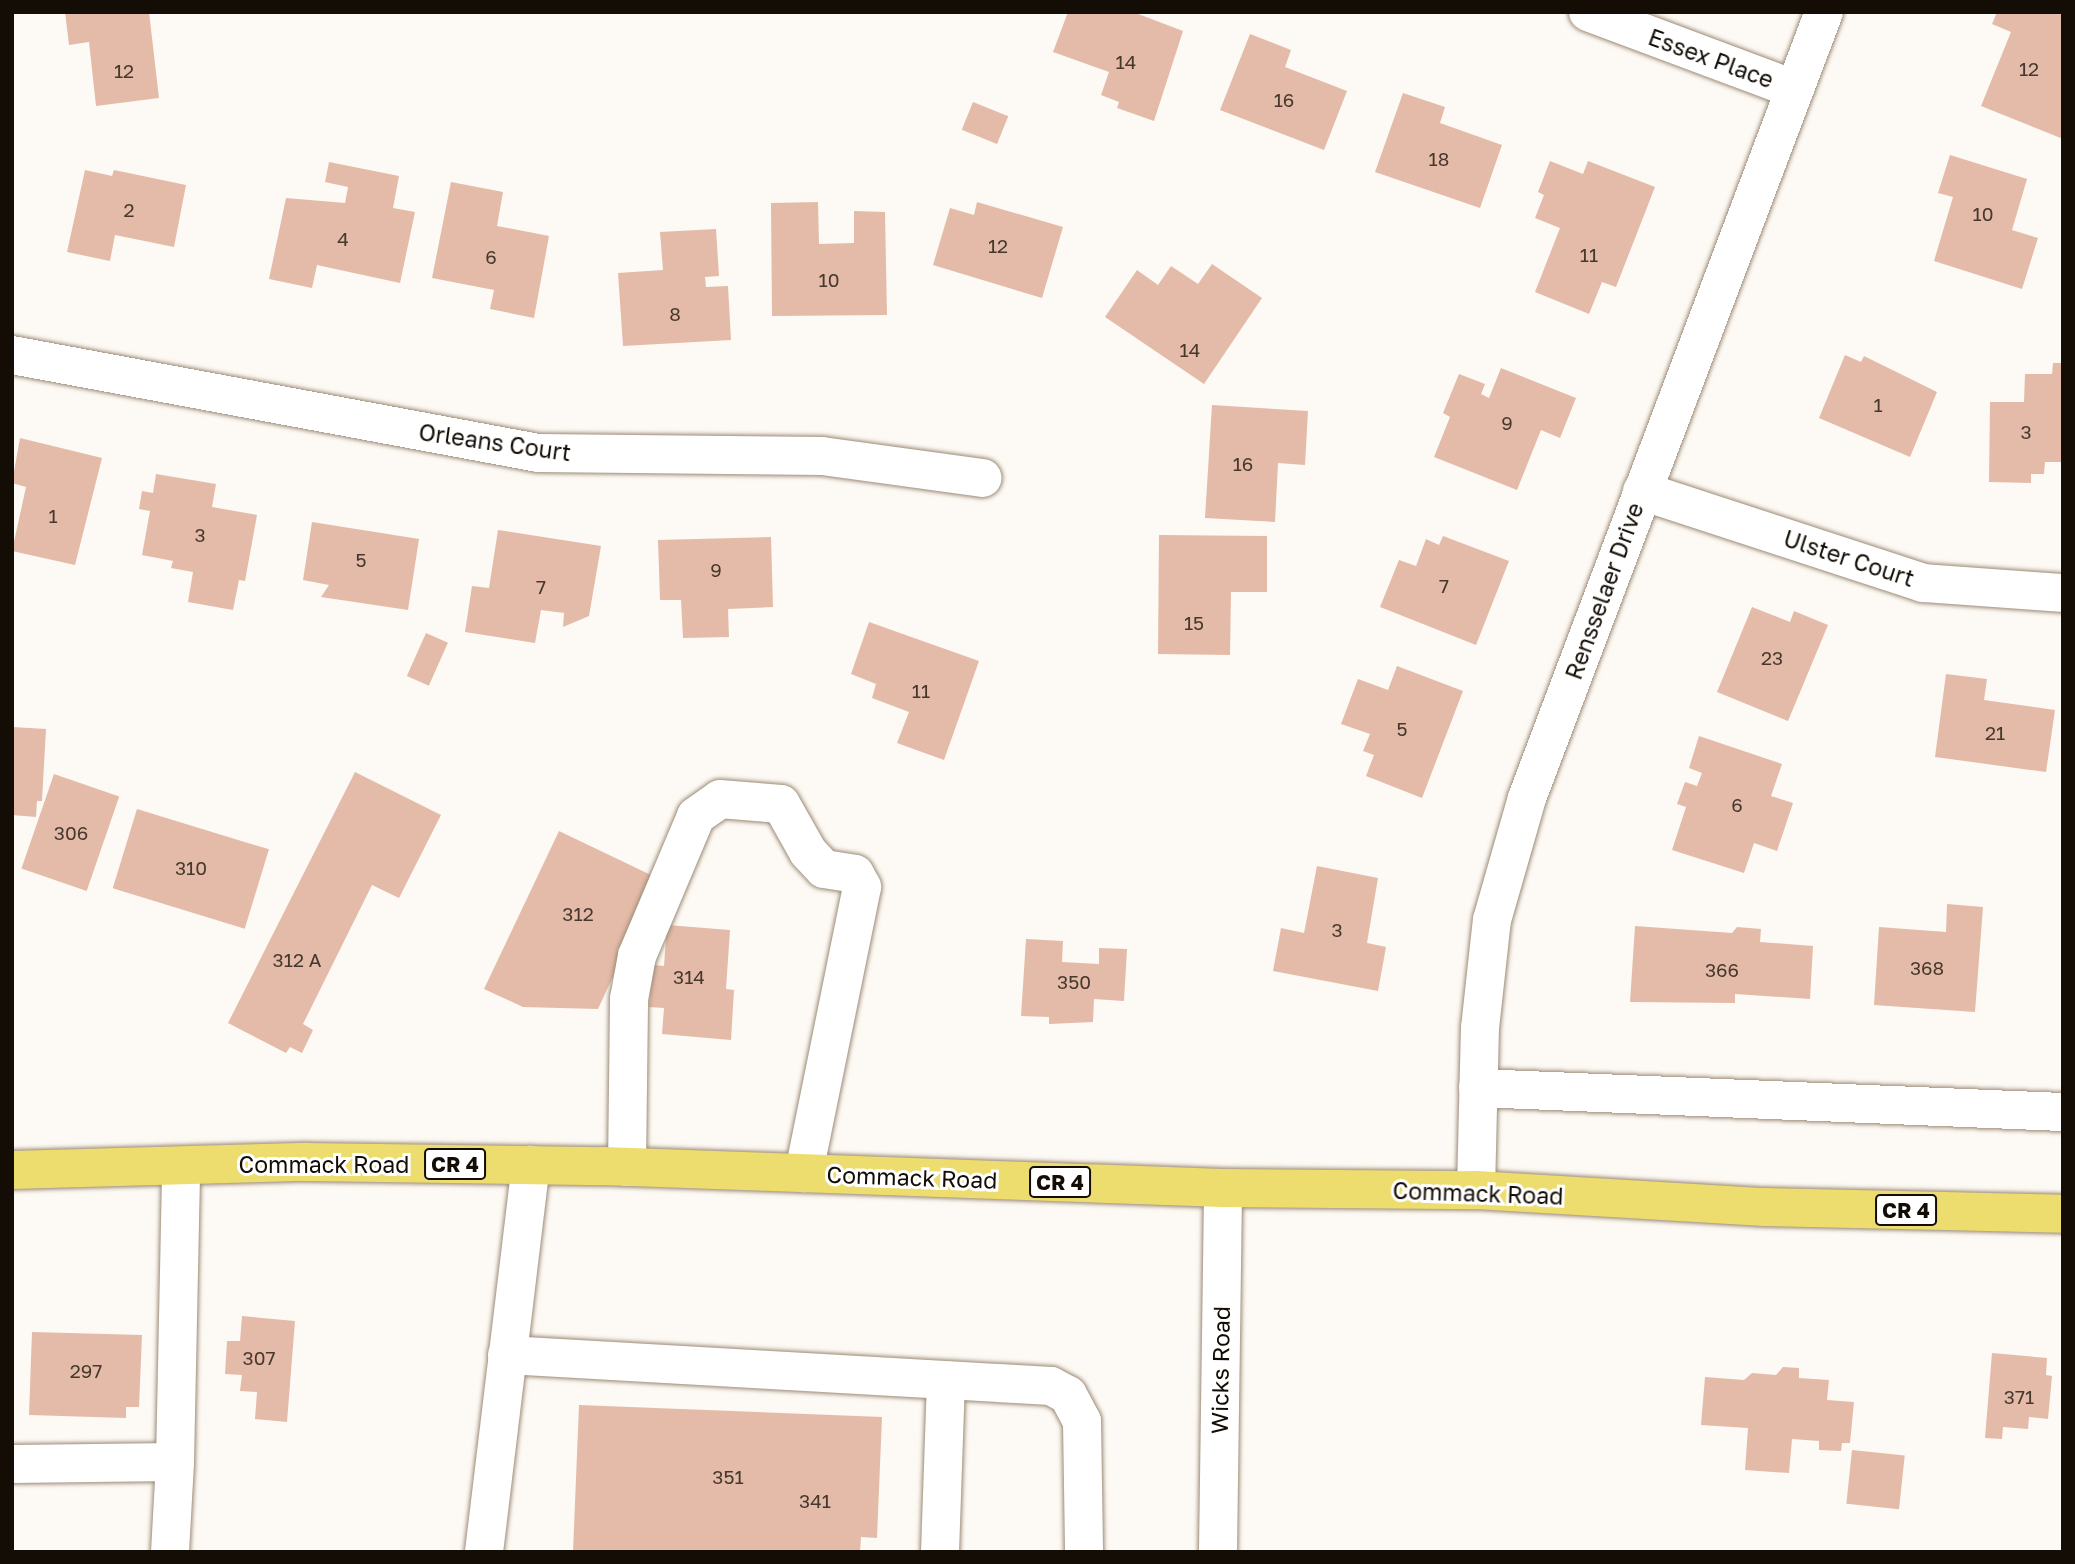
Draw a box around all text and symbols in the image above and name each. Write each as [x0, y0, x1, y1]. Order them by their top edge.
street label: Essex Place [1645, 23, 1777, 93]
house number: 14 [1116, 51, 1136, 73]
house number: 12 [2019, 58, 2039, 80]
house number: 12 [114, 60, 134, 82]
house number: 16 [1274, 89, 1294, 111]
house number: 18 [1429, 148, 1449, 170]
house number: 2 [123, 199, 135, 221]
house number: 10 [1973, 203, 1993, 225]
house number: 4 [337, 228, 349, 250]
house number: 12 [988, 235, 1008, 257]
house number: 11 [1580, 244, 1598, 266]
house number: 6 [485, 246, 497, 268]
house number: 10 [819, 269, 839, 291]
house number: 8 [669, 303, 681, 325]
house number: 14 [1180, 339, 1200, 361]
house number: 1 [1873, 394, 1883, 416]
house number: 9 [1501, 412, 1513, 434]
street label: Orleans Court [417, 418, 573, 466]
house number: 3 [2020, 421, 2032, 443]
house number: 16 [1233, 453, 1253, 475]
street label: Rensselaer Drive [1559, 499, 1649, 683]
house number: 1 [48, 505, 58, 527]
house number: 3 [194, 524, 206, 546]
street label: Ulster Court [1780, 524, 1918, 592]
house number: 5 [355, 549, 367, 571]
house number: 9 [710, 559, 722, 581]
house number: 7 [1439, 575, 1449, 597]
house number: 7 [536, 576, 546, 598]
house number: 15 [1184, 612, 1204, 634]
house number: 23 [1761, 647, 1783, 669]
house number: 11 [912, 680, 930, 702]
house number: 5 [1396, 718, 1408, 740]
house number: 21 [1985, 722, 2005, 744]
house number: 6 [1731, 794, 1743, 816]
house number: 306 [54, 822, 88, 844]
house number: 310 [175, 857, 207, 879]
house number: 312 [562, 903, 594, 925]
house number: 3 [1331, 919, 1343, 941]
house number: 312 A [273, 949, 321, 971]
house number: 368 [1910, 957, 1944, 979]
house number: 366 [1705, 959, 1739, 981]
house number: 314 [673, 966, 705, 988]
house number: 350 [1057, 971, 1091, 993]
road number: CR 4 [424, 1146, 486, 1182]
street label: Commack Road [239, 1150, 409, 1178]
street label: Commack Road [826, 1160, 998, 1194]
road number: CR 4 [1028, 1164, 1092, 1200]
street label: Commack Road [1392, 1176, 1564, 1210]
road number: CR 4 [1874, 1192, 1938, 1228]
street label: Wicks Road [1205, 1306, 1235, 1434]
house number: 307 [243, 1347, 275, 1369]
house number: 297 [70, 1360, 102, 1382]
house number: 371 [2004, 1386, 2034, 1408]
house number: 351 [712, 1466, 744, 1488]
house number: 341 [799, 1490, 831, 1512]

